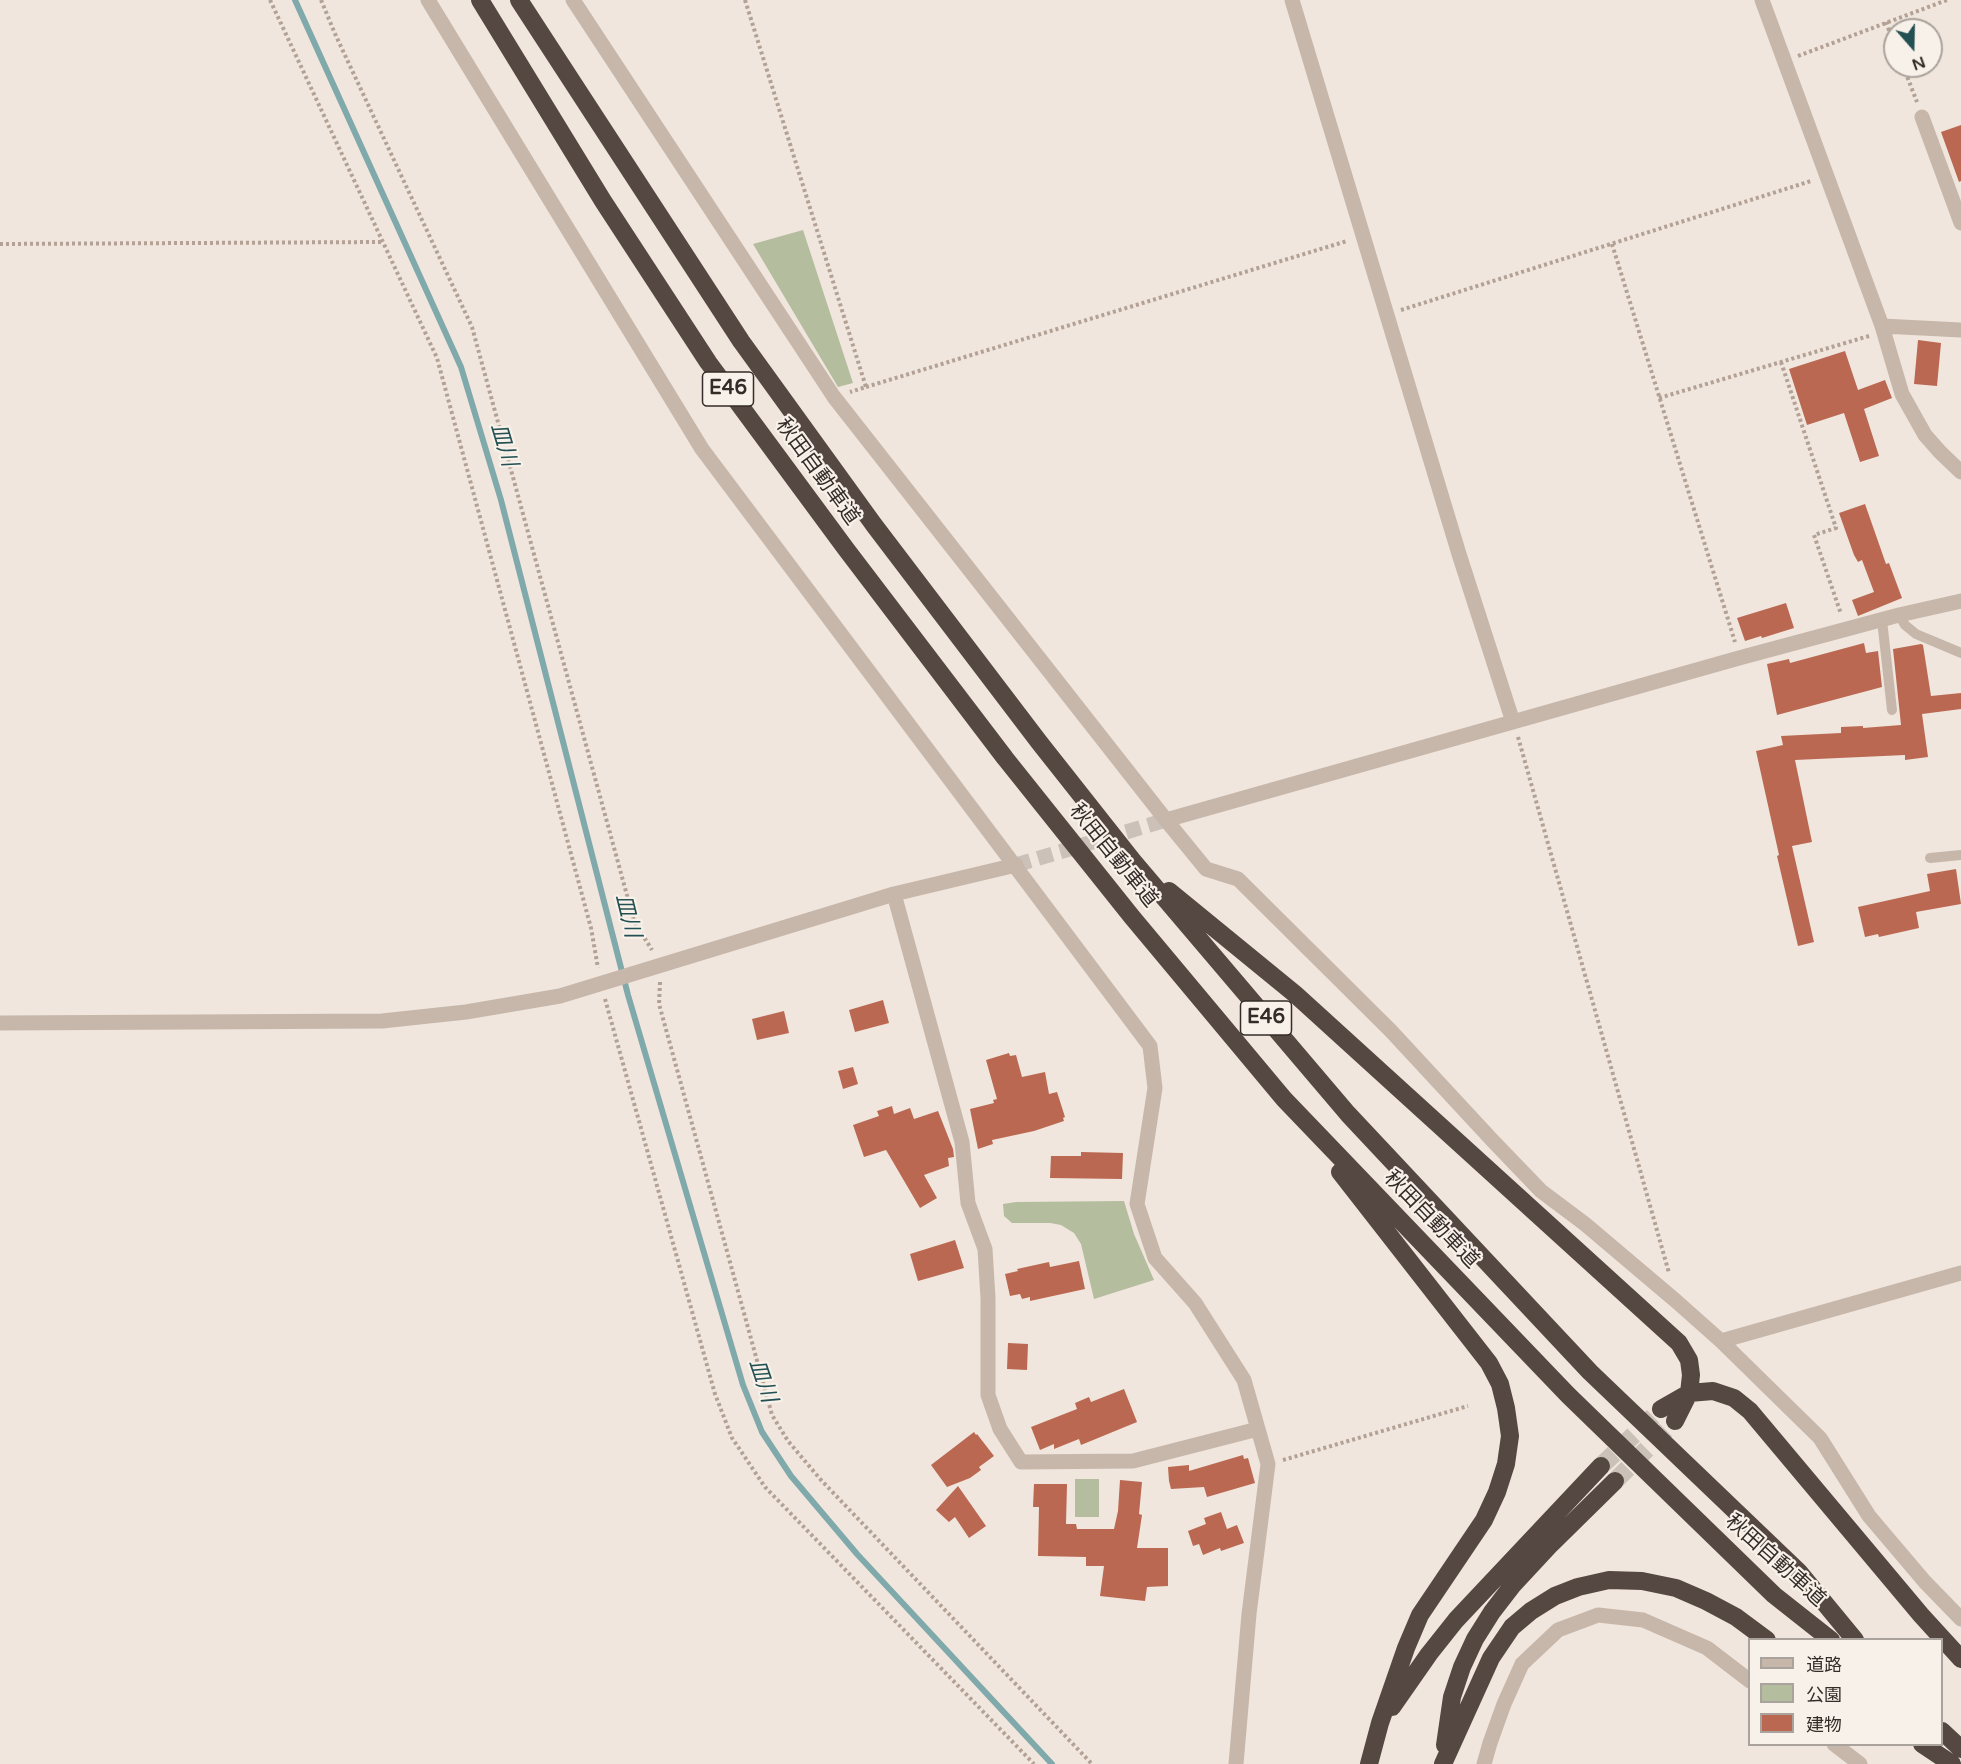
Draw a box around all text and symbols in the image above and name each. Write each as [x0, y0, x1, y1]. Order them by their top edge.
north arrow [1883, 18, 1943, 78]
text: N [1909, 51, 1928, 75]
road number: E46 [702, 372, 754, 406]
street label: 秋田自動車道 [770, 414, 864, 530]
water label: 皿川 [484, 420, 522, 470]
street label: 秋田自動車道 [1064, 799, 1162, 913]
water label: 皿川 [609, 891, 645, 941]
road number: E46 [1240, 1001, 1292, 1035]
street label: 秋田自動車道 [1378, 1166, 1484, 1274]
water label: 皿川 [742, 1356, 782, 1406]
street label: 秋田自動車道 [1720, 1509, 1830, 1613]
legend [1748, 1638, 1943, 1746]
text: 道路 [1806, 1654, 1842, 1676]
text: 公園 [1806, 1684, 1842, 1706]
text: 建物 [1806, 1714, 1842, 1736]

